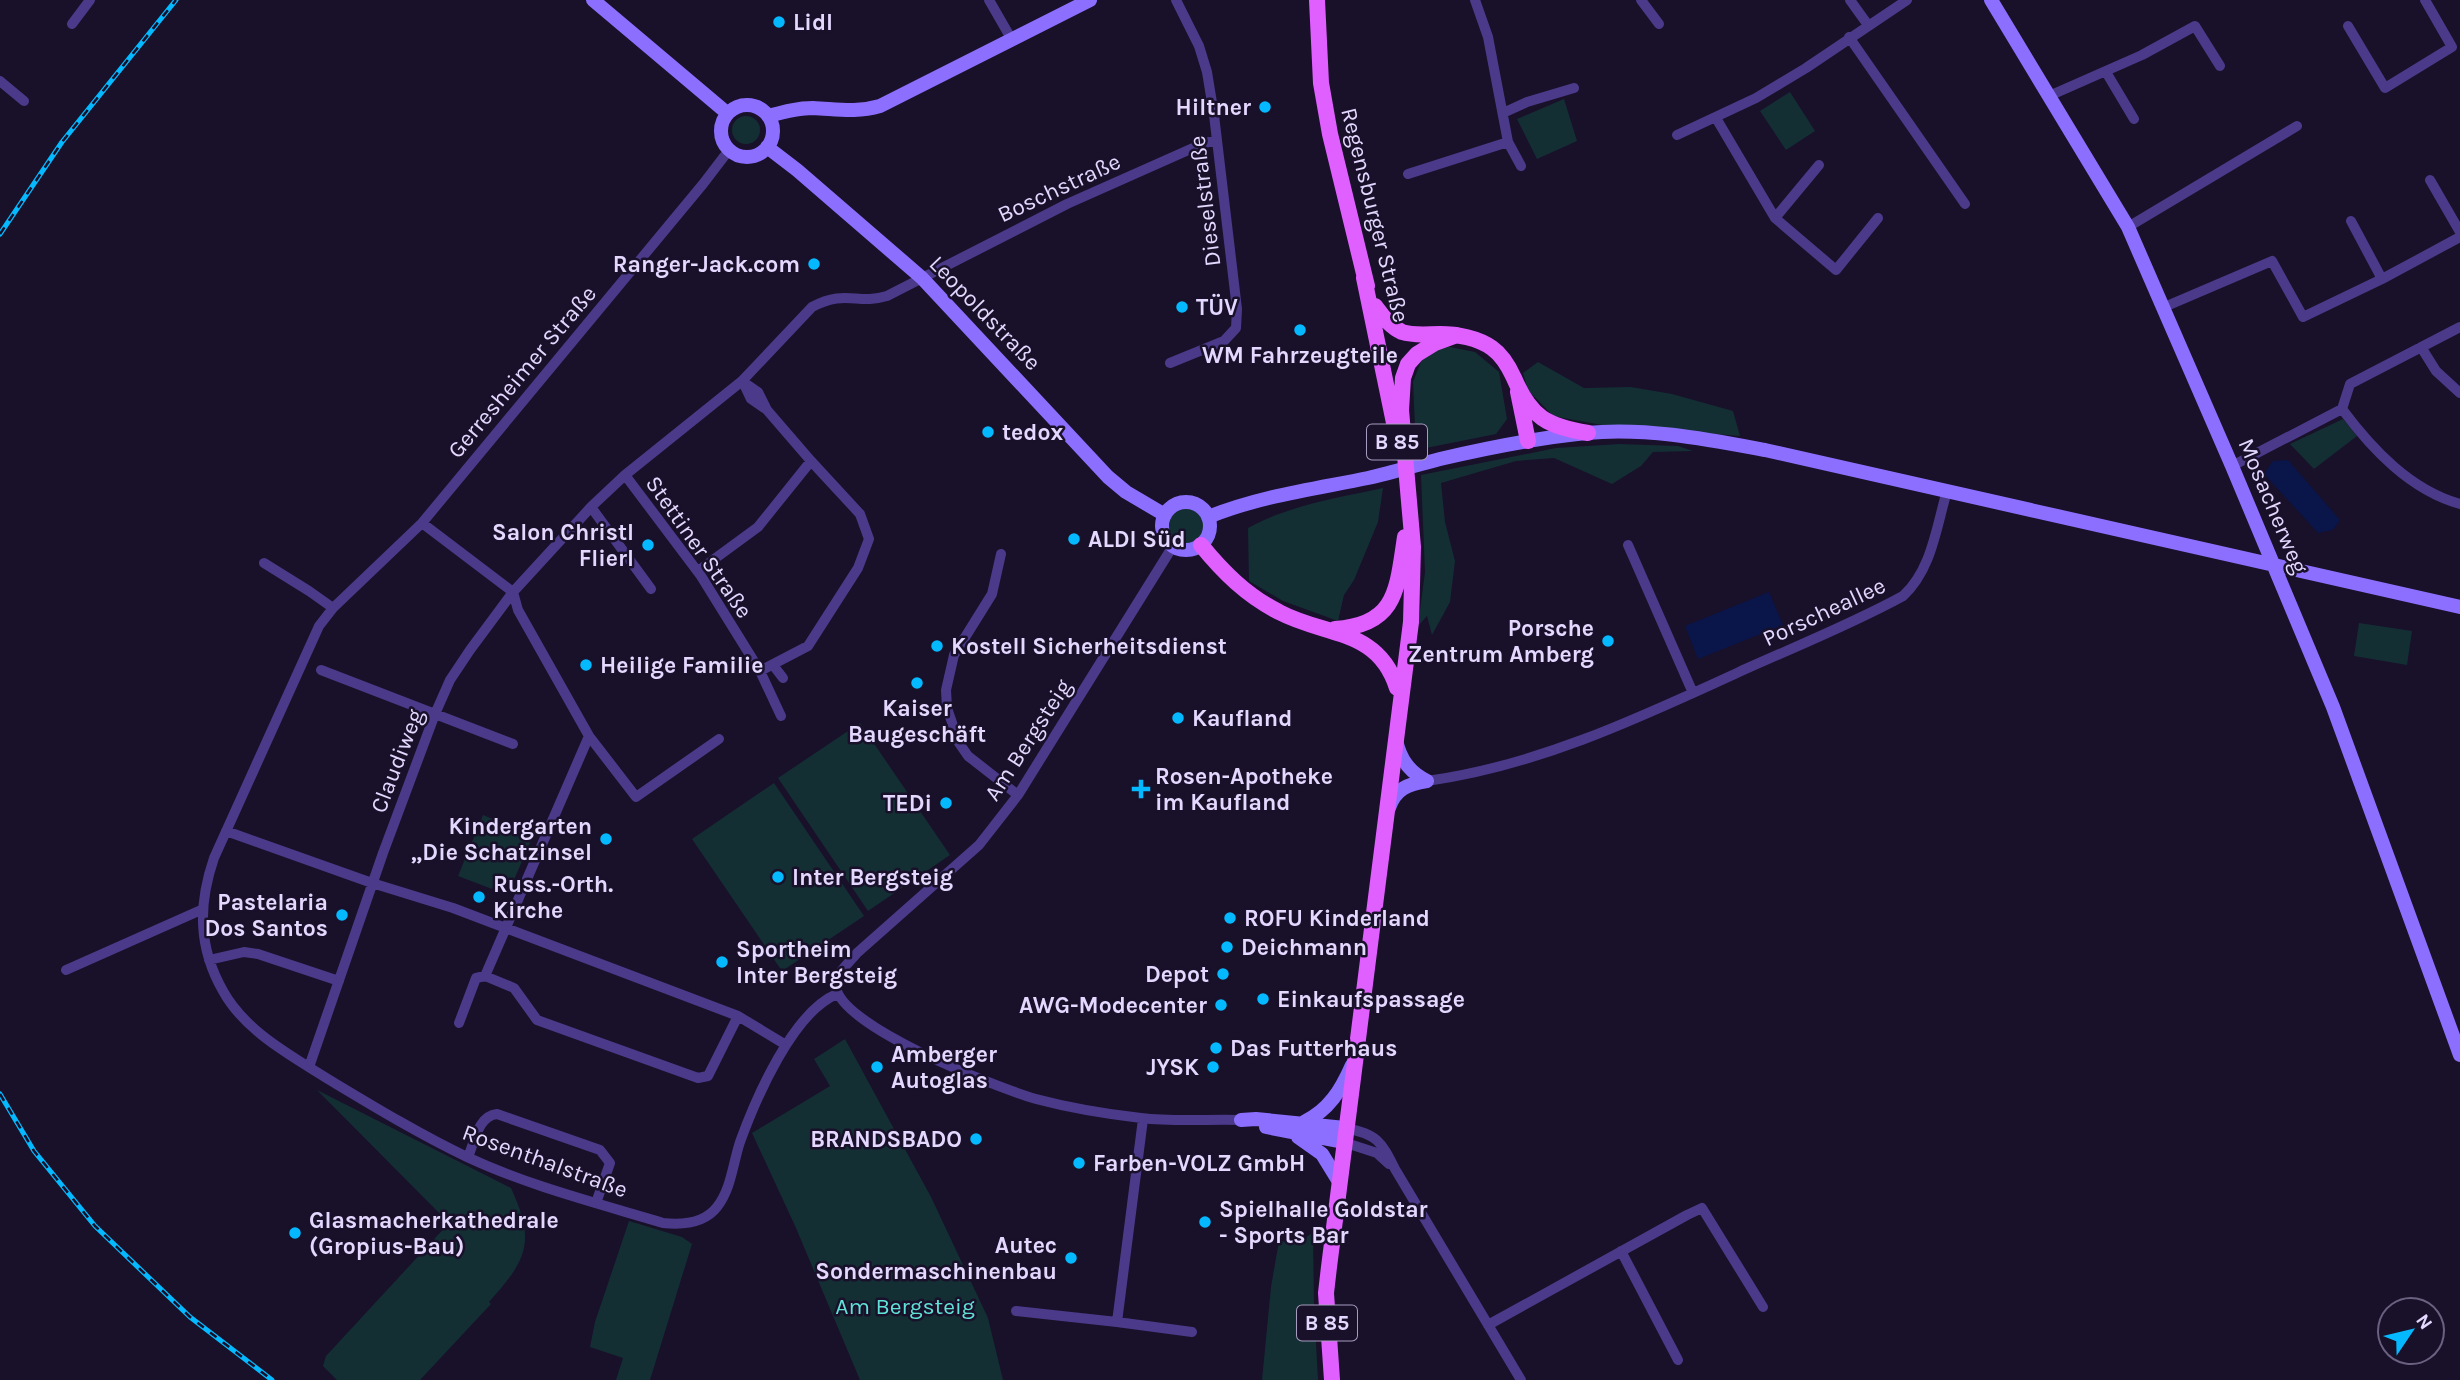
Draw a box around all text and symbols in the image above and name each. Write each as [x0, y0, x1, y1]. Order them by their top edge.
place label: Lidl [793, 9, 833, 36]
marker: Lidl [771, 14, 787, 30]
place label: Hiltner [1176, 94, 1251, 121]
marker: Hiltner [1257, 99, 1273, 115]
street label: Regensburger Straße [1335, 105, 1415, 325]
street label: Dieselstraße [1184, 134, 1226, 268]
street label: Boschstraße [993, 148, 1125, 228]
street label: Leopoldstraße [924, 250, 1046, 376]
place label: Ranger-Jack.com [613, 251, 800, 278]
marker: Ranger-Jack.com [806, 256, 822, 272]
street label: Gerresheimer Straße [442, 280, 602, 464]
place label: TÜV [1196, 293, 1238, 321]
marker: TÜV [1174, 299, 1190, 315]
marker: WM Fahrzeugteile [1292, 322, 1308, 338]
place label: WM Fahrzeugteile [1202, 342, 1398, 369]
place label: tedox [1002, 419, 1063, 446]
marker: tedox [980, 424, 996, 440]
road number: B 85 [1367, 424, 1427, 460]
street label: Mosacherweg [2232, 434, 2314, 578]
street label: Stettiner Straße [640, 471, 758, 623]
place label: Salon Christl Flierl [492, 519, 634, 572]
place label: ALDI Süd [1088, 526, 1186, 553]
marker: ALDI Süd [1066, 531, 1082, 547]
marker: Salon Christl Flierl [640, 537, 656, 553]
street label: Porscheallee [1758, 572, 1890, 652]
place label: Porsche Zentrum Amberg [1408, 615, 1594, 668]
place label: Kostell Sicherheitsdienst [951, 633, 1227, 660]
marker: Porsche Zentrum Amberg [1600, 633, 1616, 649]
marker: Kostell Sicherheitsdienst [929, 638, 945, 654]
place label: Heilige Familie [600, 652, 763, 679]
marker: Heilige Familie [578, 657, 594, 673]
street label: Am Bergsteig [979, 674, 1077, 806]
marker: Kaiser Baugeschäft [909, 675, 925, 691]
place label: Kaiser Baugeschäft [848, 695, 986, 748]
street label: Claudiweg [365, 705, 429, 817]
place label: Kaufland [1192, 705, 1292, 732]
marker: Kaufland [1170, 710, 1186, 726]
place label: Rosen-Apotheke im Kaufland [1155, 763, 1333, 816]
marker: Rosen-Apotheke im Kaufland [1133, 781, 1149, 797]
place label: TEDi [883, 790, 932, 817]
marker: TEDi [938, 795, 954, 811]
place label: Kindergarten „Die Schatzinsel [411, 813, 592, 866]
marker: Kindergarten „Die Schatzinsel [598, 831, 614, 847]
place label: Inter Bergsteig [792, 864, 953, 891]
marker: Inter Bergsteig [770, 869, 786, 885]
place label: Russ.-Orth. Kirche [493, 871, 613, 924]
place label: Pastelaria Dos Santos [205, 889, 328, 942]
marker: Russ.-Orth. Kirche [471, 889, 487, 905]
place label: ROFU Kinderland [1244, 905, 1430, 932]
marker: Pastelaria Dos Santos [334, 907, 350, 923]
marker: ROFU Kinderland [1222, 910, 1238, 926]
place label: Deichmann [1241, 934, 1367, 961]
place label: Sportheim Inter Bergsteig [736, 936, 897, 989]
marker: Deichmann [1219, 939, 1235, 955]
marker: Sportheim Inter Bergsteig [714, 954, 730, 970]
place label: Depot [1145, 961, 1209, 988]
marker: Depot [1215, 966, 1231, 982]
place label: Einkaufspassage [1277, 986, 1465, 1013]
marker: Einkaufspassage [1255, 991, 1271, 1007]
place label: AWG-Modecenter [1019, 992, 1207, 1019]
marker: AWG-Modecenter [1213, 997, 1229, 1013]
place label: Das Futterhaus [1230, 1035, 1397, 1062]
marker: Das Futterhaus [1208, 1040, 1224, 1056]
place label: Amberger Autoglas [891, 1041, 997, 1094]
place label: JYSK [1146, 1054, 1199, 1081]
marker: Amberger Autoglas [869, 1059, 885, 1075]
marker: JYSK [1205, 1059, 1221, 1075]
street label: Rosenthalstraße [459, 1119, 631, 1203]
place label: BRANDSBADO [810, 1126, 962, 1153]
marker: BRANDSBADO [968, 1131, 984, 1147]
place label: Farben-VOLZ GmbH [1093, 1150, 1305, 1177]
marker: Farben-VOLZ GmbH [1071, 1155, 1087, 1171]
place label: Spielhalle Goldstar - Sports Bar [1219, 1196, 1428, 1249]
place label: Glasmacherkathedrale (Gropius-Bau) [309, 1207, 559, 1260]
marker: Spielhalle Goldstar - Sports Bar [1197, 1214, 1213, 1230]
marker: Glasmacherkathedrale (Gropius-Bau) [287, 1225, 303, 1241]
place label: Autec Sondermaschinenbau [815, 1232, 1057, 1285]
marker: Autec Sondermaschinenbau [1063, 1250, 1079, 1266]
park label: Am Bergsteig [835, 1293, 975, 1320]
north arrow [2376, 1296, 2446, 1366]
road number: B 85 [1297, 1306, 1357, 1340]
text: N [2411, 1310, 2437, 1334]

